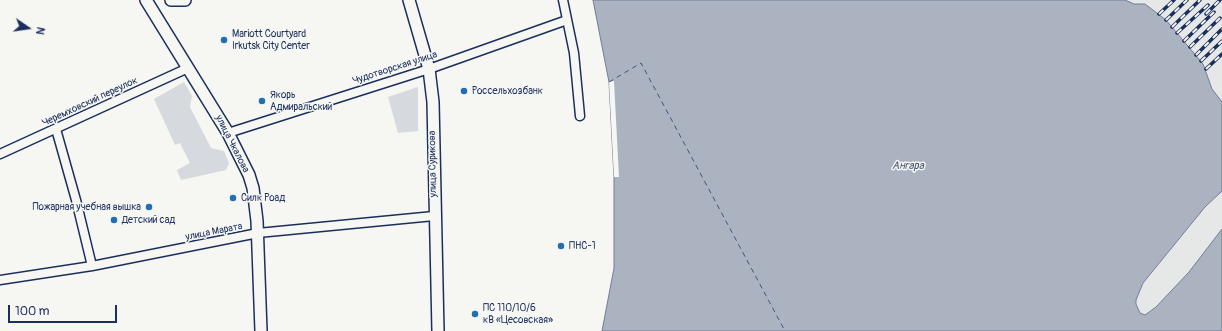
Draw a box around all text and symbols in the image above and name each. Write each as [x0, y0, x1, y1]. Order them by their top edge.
north arrow [8, 8, 48, 48]
text: N [33, 26, 47, 36]
place label: Mariott Courtyard Irkutsk City Center [232, 28, 310, 52]
marker: Mariott Courtyard Irkutsk City Center [219, 35, 229, 45]
street label: Чудотворская улица [351, 49, 439, 87]
street label: Черемховский переулок [40, 75, 140, 129]
place label: Россельхозбанк [472, 85, 543, 97]
marker: Россельхозбанк [459, 86, 469, 96]
place label: Якорь Адмиральский [270, 89, 332, 112]
marker: Якорь Адмиральский [257, 96, 267, 106]
street label: улица Чкалова [212, 113, 252, 175]
street label: улица Сурикова [426, 131, 440, 197]
water label: Ангара [892, 159, 924, 173]
place label: Силк Роад [241, 192, 285, 204]
marker: Силк Роад [228, 193, 238, 203]
place label: Пожарная учебная вышка [33, 201, 141, 213]
marker: Пожарная учебная вышка [144, 202, 154, 212]
place label: Детский сад [122, 214, 175, 226]
marker: Детский сад [109, 215, 119, 225]
street label: улица Марата [184, 221, 244, 243]
place label: ПНС-1 [569, 240, 596, 252]
marker: ПНС-1 [556, 241, 566, 251]
scale bar [10, 297, 119, 323]
place label: ПС 110/10/6 кВ «Цесовская» [483, 302, 553, 326]
text: 100 m [15, 304, 49, 319]
marker: ПС 110/10/6 кВ «Цесовская» [470, 309, 480, 319]

